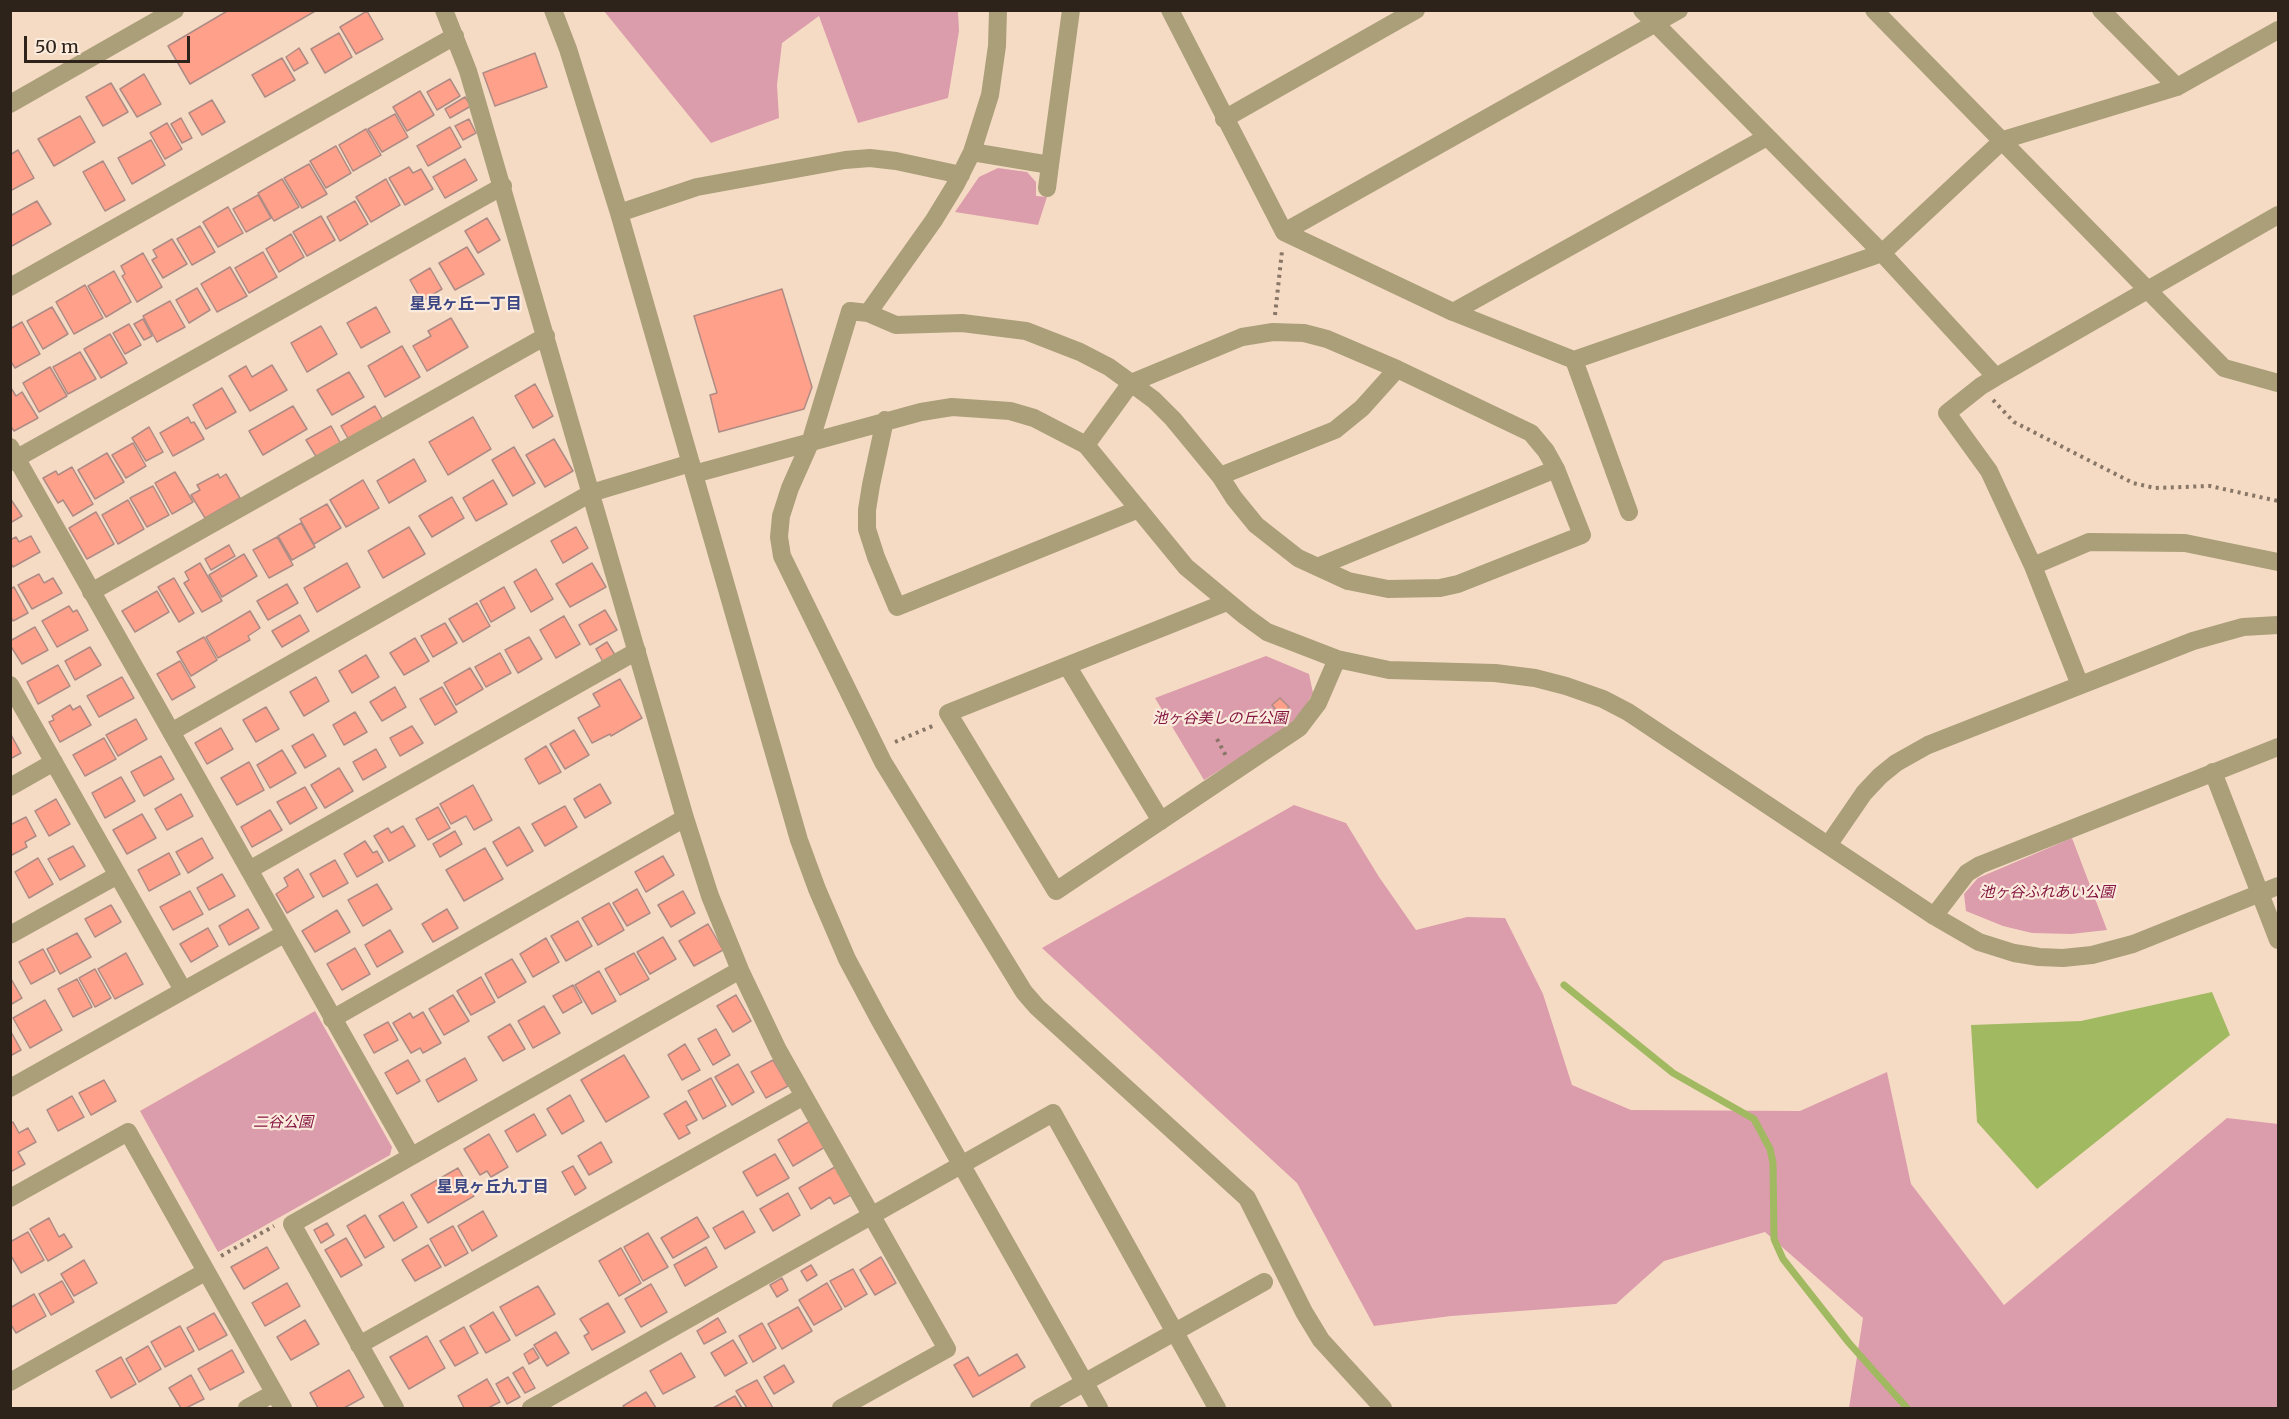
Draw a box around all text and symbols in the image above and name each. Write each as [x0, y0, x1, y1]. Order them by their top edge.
scale bar [27, 24, 194, 62]
text: 50 m [35, 35, 79, 58]
district label: 星見ヶ丘一丁目 [410, 294, 522, 314]
park label: 池ヶ谷美しの丘公園 [1153, 710, 1287, 728]
park label: 池ヶ谷ふれあい公園 [1980, 884, 2114, 902]
park label: 二谷公園 [253, 1114, 313, 1132]
district label: 星見ヶ丘九丁目 [437, 1177, 549, 1197]

